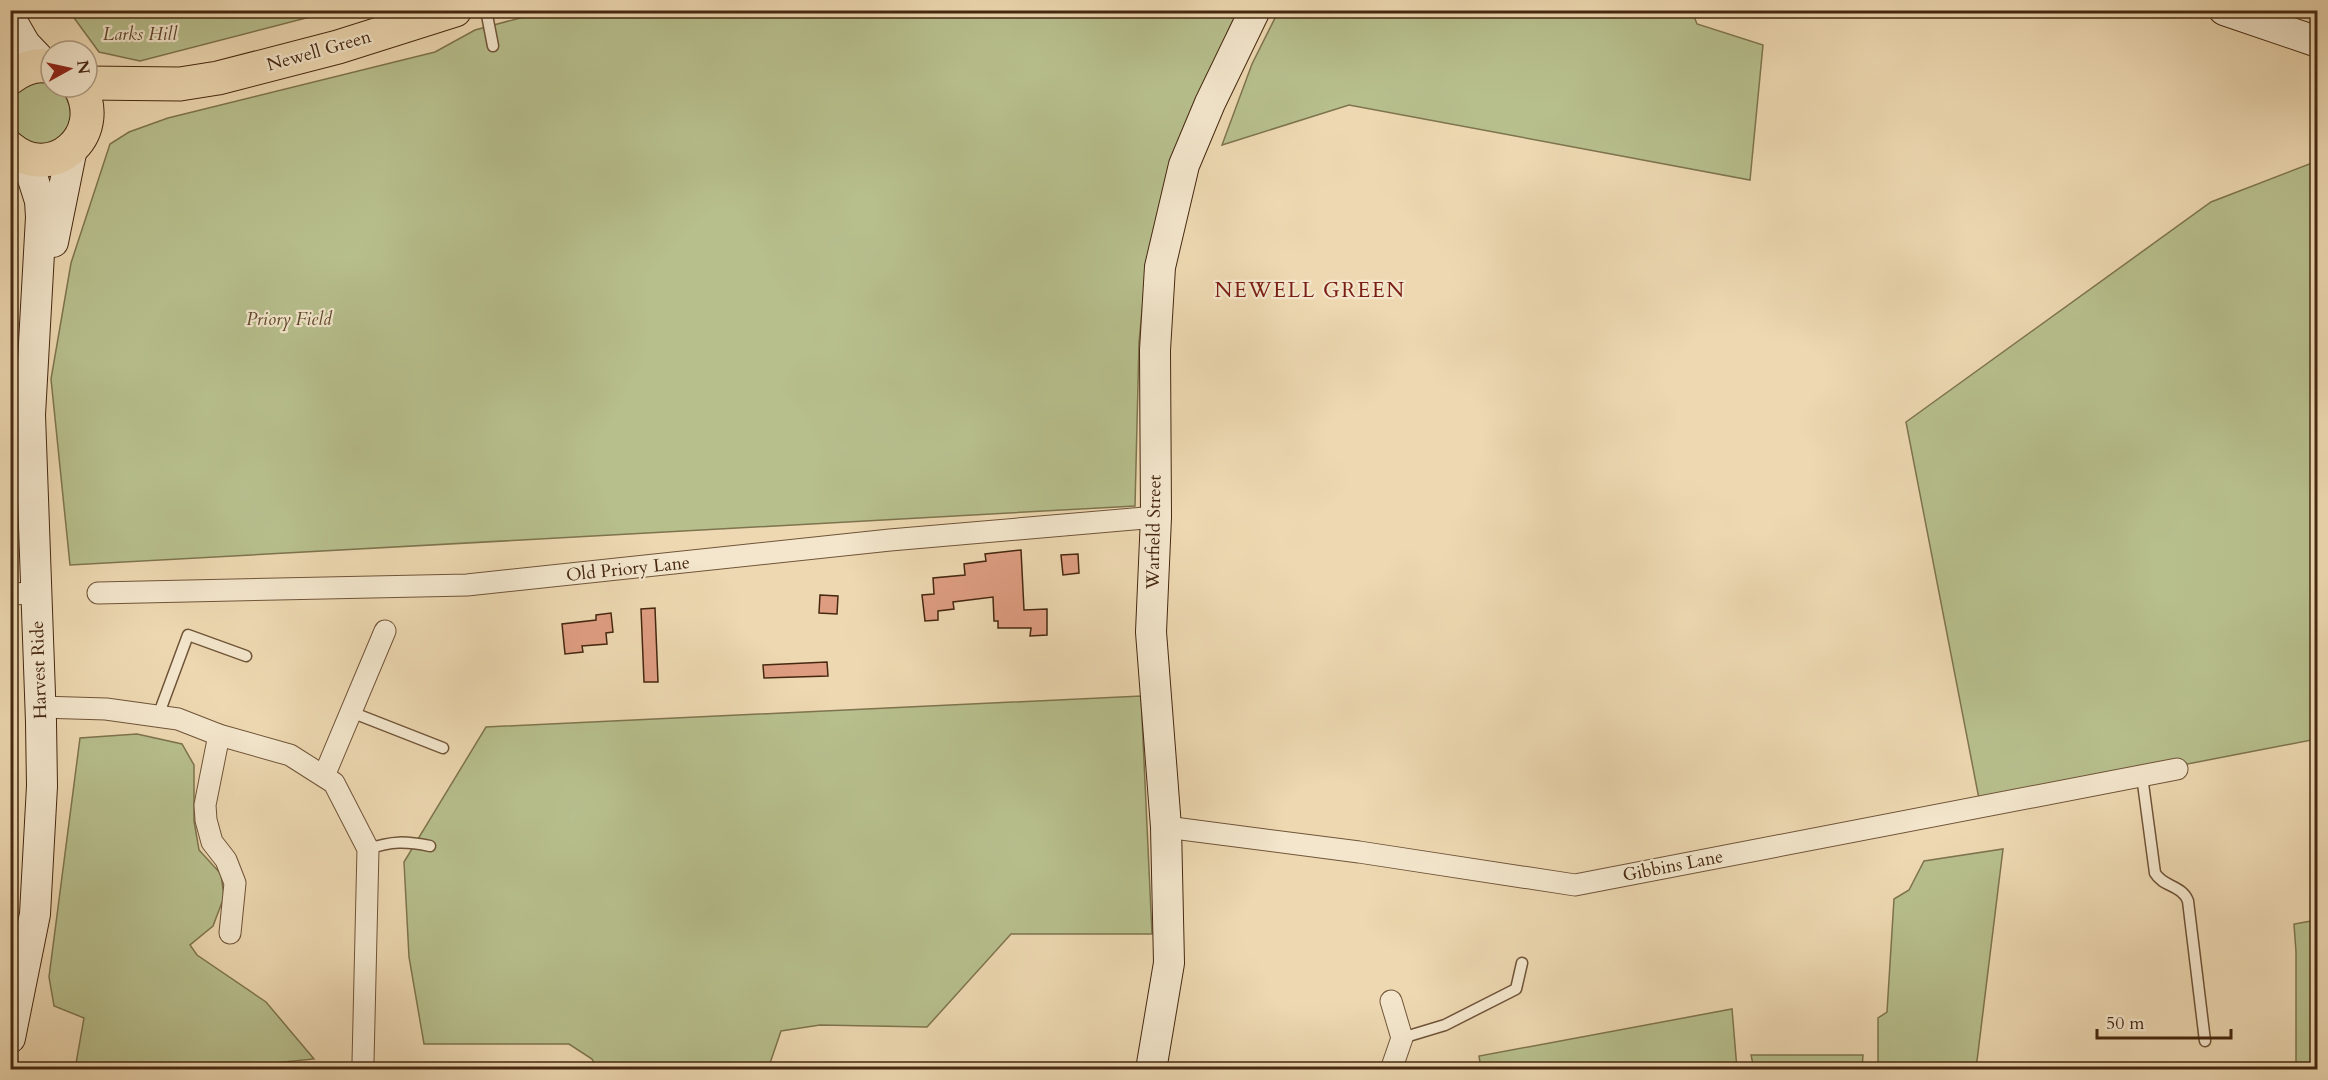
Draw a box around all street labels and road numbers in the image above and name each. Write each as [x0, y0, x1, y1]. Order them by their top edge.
street label: Newell Green [264, 24, 375, 78]
street label: Warfield Street [1140, 474, 1168, 591]
street label: Old Priory Lane [565, 550, 691, 588]
street label: Harvest Ride [25, 620, 53, 720]
street label: Gibbins Lane [1621, 844, 1725, 888]

